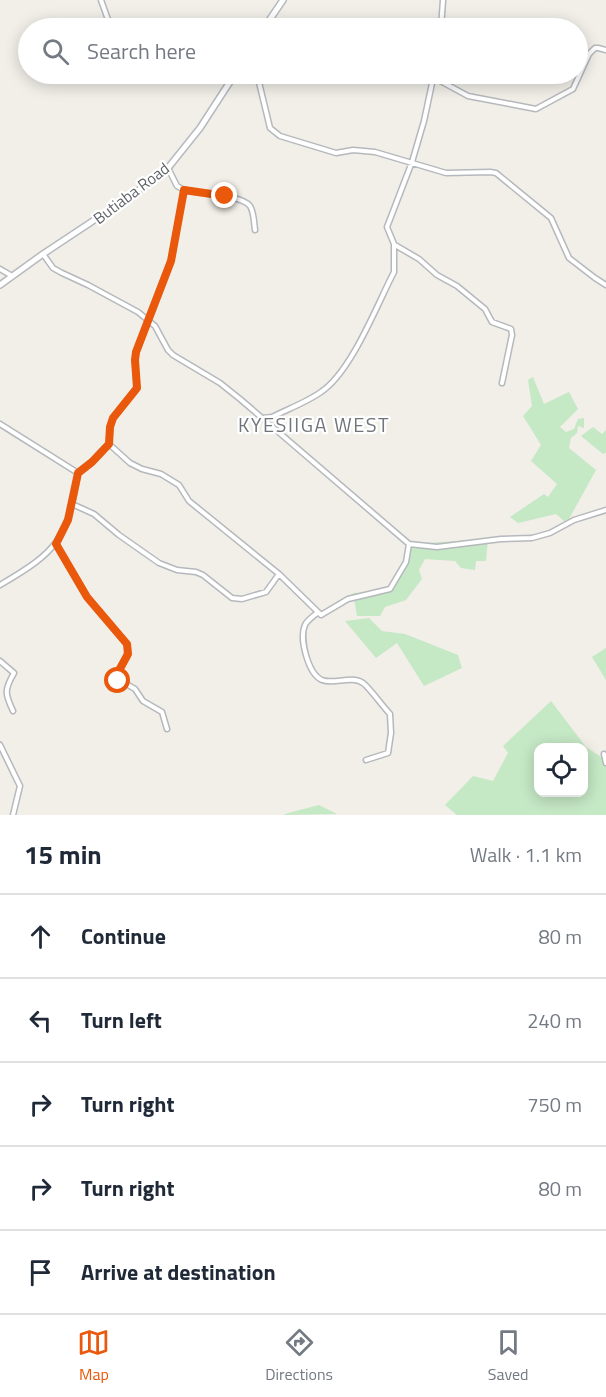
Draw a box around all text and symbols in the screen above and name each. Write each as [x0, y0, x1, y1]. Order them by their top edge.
search box [18, 18, 588, 84]
text: Search here [87, 34, 196, 68]
icon: search [39, 35, 72, 68]
street label: Butiaba Road [88, 156, 174, 230]
route end [211, 182, 237, 208]
district label: KYESIIGA WEST [238, 409, 390, 440]
route start [104, 667, 130, 693]
map controls [534, 743, 588, 797]
button: locate [534, 743, 588, 797]
text: 15 min [24, 835, 102, 874]
text: Walk · 1.1 km [470, 839, 582, 870]
text: Continue [81, 919, 166, 953]
icon: ahead [24, 920, 57, 953]
text: 80 m [538, 921, 582, 952]
text: Turn left [81, 1003, 162, 1037]
icon: left [24, 1004, 57, 1037]
text: 240 m [527, 1005, 582, 1036]
text: Turn right [81, 1087, 175, 1121]
icon: right [24, 1088, 57, 1121]
text: 750 m [527, 1089, 582, 1120]
text: Turn right [81, 1171, 175, 1205]
icon: right [24, 1172, 57, 1205]
text: 80 m [538, 1173, 582, 1204]
text: Arrive at destination [81, 1255, 276, 1289]
icon: arrive [24, 1256, 57, 1289]
tab: Map [77, 1326, 110, 1386]
tab: Directions [265, 1326, 333, 1386]
tab: Saved [488, 1326, 529, 1386]

